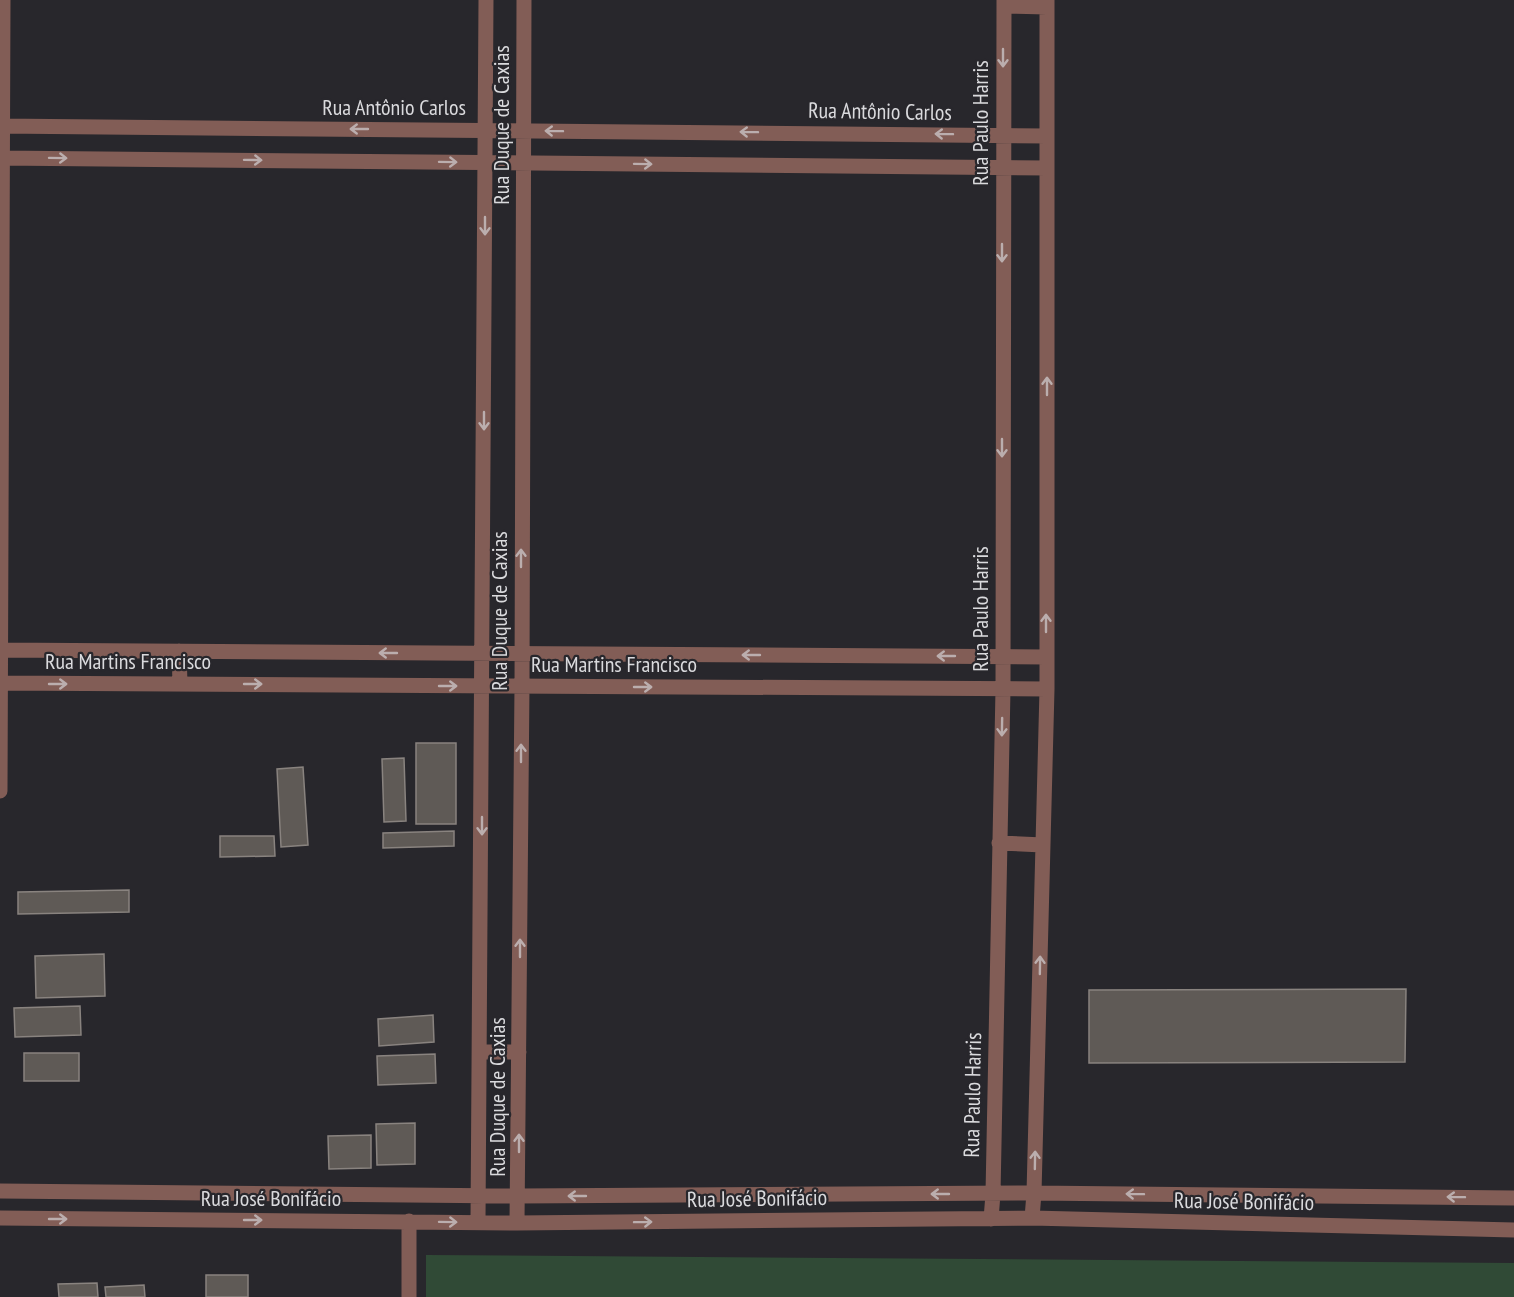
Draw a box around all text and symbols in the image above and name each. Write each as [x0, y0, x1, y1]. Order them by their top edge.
street label: Rua Duque de Caxias [487, 45, 515, 205]
one-way arrow [997, 48, 1009, 68]
street label: Rua Paulo Harris [966, 60, 994, 186]
street label: Rua Antônio Carlos [322, 93, 466, 121]
street label: Rua Antônio Carlos [808, 96, 952, 126]
one-way arrow [350, 123, 370, 135]
one-way arrow [545, 125, 565, 136]
one-way arrow [740, 126, 760, 138]
one-way arrow [935, 128, 955, 140]
one-way arrow [48, 152, 68, 164]
one-way arrow [243, 154, 263, 166]
one-way arrow [438, 156, 458, 168]
one-way arrow [633, 158, 653, 170]
one-way arrow [479, 216, 491, 236]
one-way arrow [996, 243, 1008, 263]
one-way arrow [1041, 376, 1052, 396]
one-way arrow [478, 411, 489, 431]
one-way arrow [996, 438, 1008, 458]
street label: Rua Duque de Caxias [485, 531, 513, 691]
street label: Rua Paulo Harris [966, 546, 994, 672]
one-way arrow [515, 549, 527, 569]
one-way arrow [1040, 613, 1052, 633]
street label: Rua Martins Francisco [45, 647, 211, 675]
one-way arrow [378, 647, 398, 658]
one-way arrow [741, 649, 761, 661]
street label: Rua Martins Francisco [531, 650, 697, 678]
one-way arrow [936, 650, 956, 662]
one-way arrow [48, 678, 68, 690]
one-way arrow [243, 679, 263, 690]
one-way arrow [438, 680, 458, 692]
one-way arrow [633, 681, 653, 693]
one-way arrow [996, 717, 1007, 737]
one-way arrow [515, 744, 527, 764]
one-way arrow [476, 816, 488, 836]
one-way arrow [514, 939, 526, 959]
one-way arrow [1034, 955, 1045, 975]
street label: Rua Duque de Caxias [483, 1017, 511, 1177]
street label: Rua Paulo Harris [957, 1032, 987, 1158]
one-way arrow [513, 1134, 525, 1154]
one-way arrow [1029, 1150, 1041, 1170]
street label: Rua José Bonifácio [687, 1183, 827, 1213]
street label: Rua José Bonifácio [201, 1184, 341, 1212]
street label: Rua José Bonifácio [1174, 1186, 1314, 1216]
one-way arrow [930, 1188, 950, 1200]
one-way arrow [1125, 1188, 1145, 1200]
one-way arrow [567, 1190, 587, 1202]
one-way arrow [1446, 1192, 1466, 1203]
one-way arrow [48, 1213, 68, 1225]
one-way arrow [243, 1214, 263, 1226]
one-way arrow [438, 1216, 458, 1228]
one-way arrow [633, 1216, 653, 1228]

